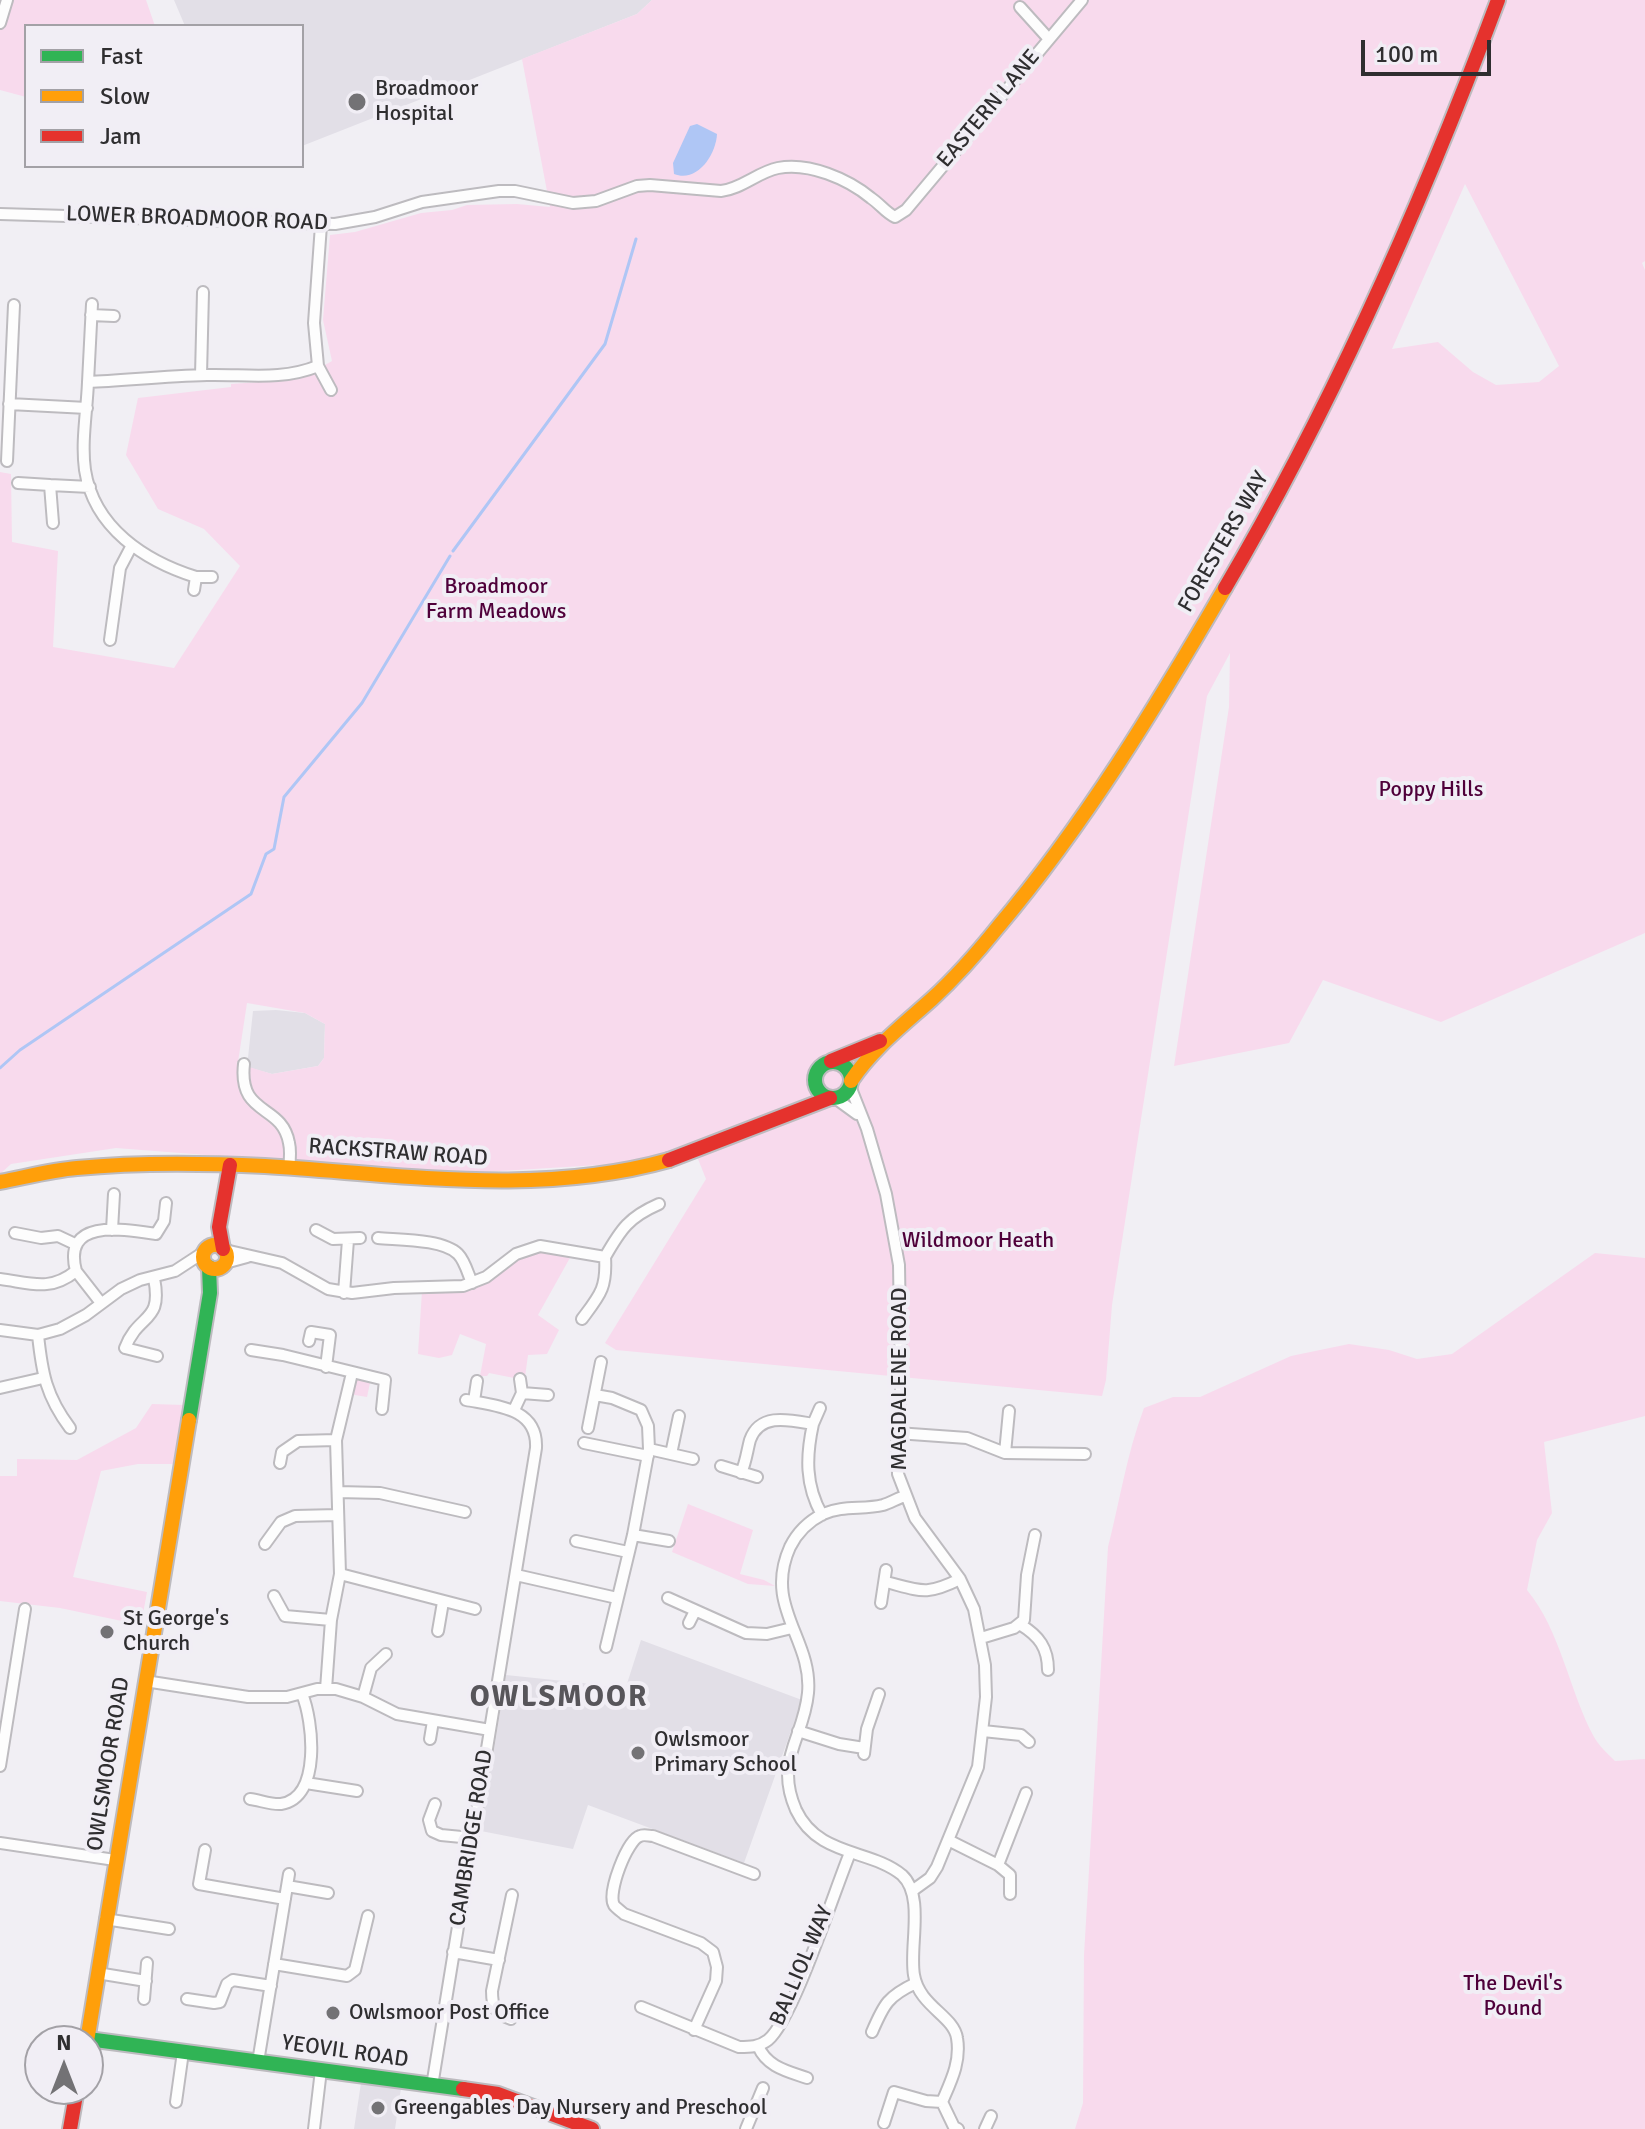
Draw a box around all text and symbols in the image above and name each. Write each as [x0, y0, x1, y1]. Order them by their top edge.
legend [24, 24, 304, 168]
scale bar [1365, 24, 1495, 74]
text: 100 m [1375, 39, 1438, 69]
text: Fast [100, 41, 143, 71]
street label: EASTERN LANE [932, 45, 1046, 173]
place label: Broadmoor Hospital [375, 76, 478, 128]
text: Slow [100, 81, 150, 111]
marker: Broadmoor Hospital [346, 91, 368, 113]
text: Jam [100, 121, 141, 151]
street label: LOWER BROADMOOR ROAD [66, 201, 328, 237]
street label: FORESTERS WAY [1173, 467, 1275, 617]
park label: Broadmoor Farm Meadows [426, 574, 566, 626]
park label: Poppy Hills [1379, 777, 1483, 803]
street label: RACKSTRAW ROAD [307, 1134, 489, 1172]
park label: Wildmoor Heath [902, 1228, 1054, 1254]
street label: MAGDALENE ROAD [887, 1287, 913, 1471]
place label: St George's Church [123, 1606, 229, 1658]
marker: St George's Church [98, 1623, 116, 1641]
street label: OWLSMOOR ROAD [82, 1675, 136, 1853]
district label: OWLSMOOR [470, 1680, 648, 1716]
place label: Owlsmoor Primary School [654, 1727, 797, 1778]
marker: Owlsmoor Primary School [629, 1744, 647, 1762]
street label: CAMBRIDGE ROAD [445, 1748, 499, 1928]
street label: BALLIOL WAY [765, 1902, 839, 2030]
park label: The Devil's Pound [1463, 1971, 1563, 2022]
place label: Owlsmoor Post Office [349, 2000, 550, 2026]
marker: Owlsmoor Post Office [324, 2004, 342, 2022]
north arrow [24, 2025, 104, 2105]
text: N [56, 2029, 72, 2056]
street label: YEOVIL ROAD [280, 2030, 410, 2074]
place label: Greengables Day Nursery and Preschool [394, 2095, 767, 2121]
marker: Greengables Day Nursery and Preschool [369, 2099, 387, 2117]

